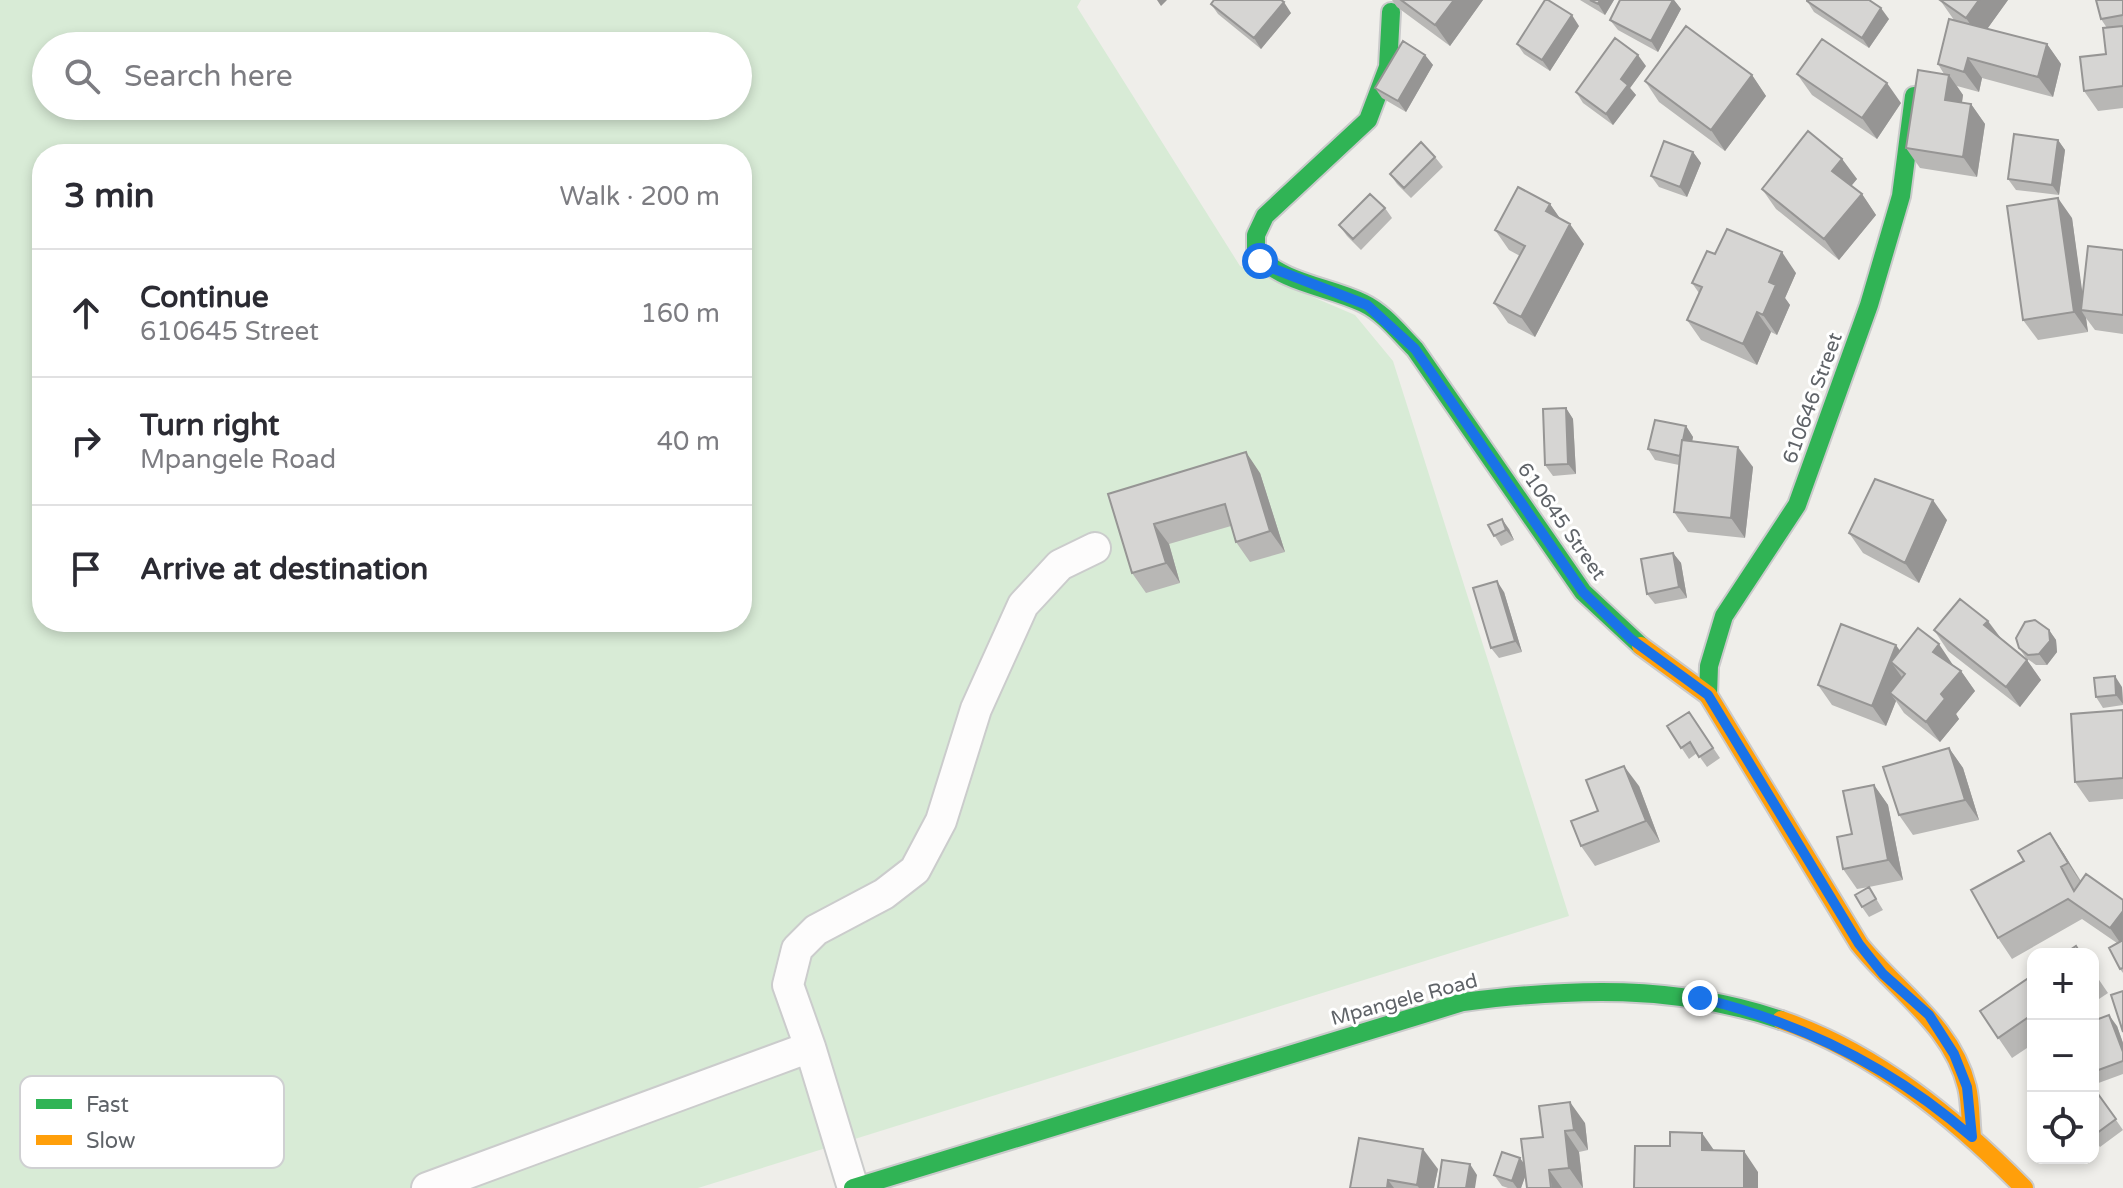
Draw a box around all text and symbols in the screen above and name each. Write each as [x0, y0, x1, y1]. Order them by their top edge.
search box [32, 32, 752, 120]
icon: search [60, 54, 104, 98]
text: Search here [124, 58, 293, 95]
text: 3 min [64, 176, 155, 217]
text: Walk · 200 m [560, 181, 720, 212]
route start [1242, 243, 1278, 279]
text: Continue [140, 279, 269, 316]
icon: ahead [64, 291, 108, 335]
text: 160 m [640, 298, 720, 329]
text: 610645 Street [140, 316, 319, 347]
street label: 610646 Street [1778, 329, 1848, 467]
text: Turn right [140, 407, 280, 444]
icon: right [64, 419, 108, 463]
text: 40 m [657, 426, 720, 457]
text: Mpangele Road [140, 444, 336, 475]
street label: 610645 Street [1512, 458, 1611, 585]
icon: arrive [64, 547, 108, 591]
text: Arrive at destination [140, 551, 428, 588]
map controls [2027, 948, 2099, 1164]
button: + [2027, 948, 2099, 1020]
street label: Mpangele Road [1328, 969, 1480, 1031]
route end [1682, 980, 1718, 1016]
button: − [2027, 1020, 2099, 1092]
legend [20, 1076, 284, 1168]
text: Fast [86, 1092, 129, 1118]
button: locate [2027, 1092, 2099, 1164]
text: Slow [86, 1128, 136, 1154]

